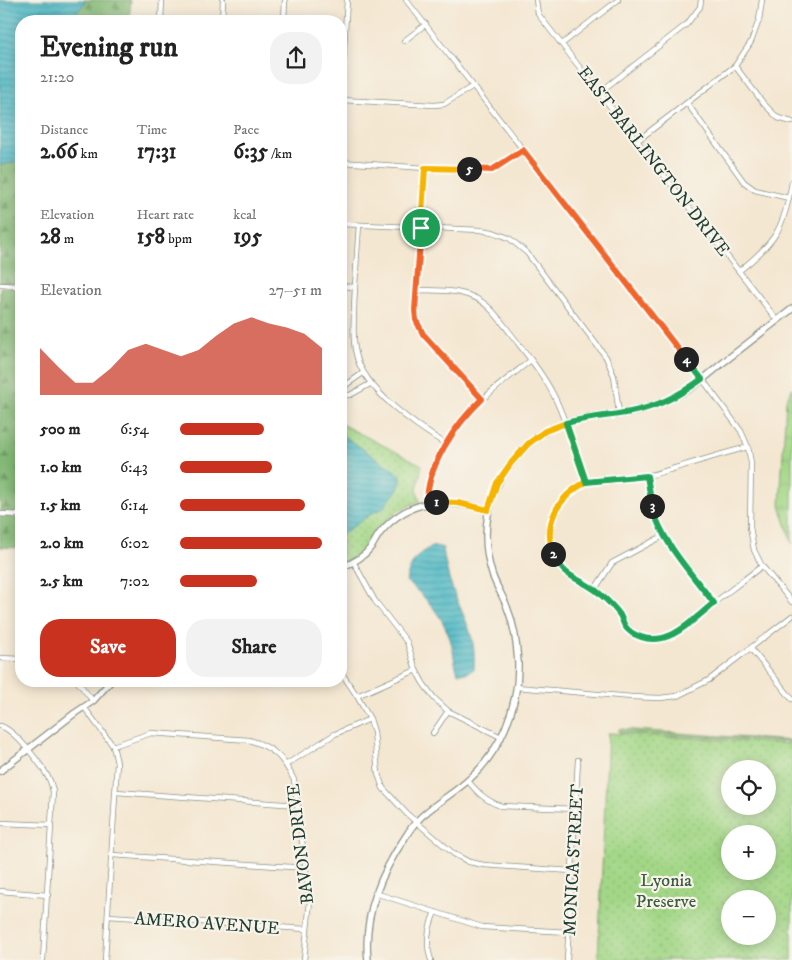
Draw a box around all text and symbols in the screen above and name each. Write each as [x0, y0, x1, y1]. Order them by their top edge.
text: Evening run [40, 30, 178, 65]
button: share [270, 32, 322, 84]
street label: EAST BARLINGTON DRIVE [572, 62, 734, 261]
text: 21:20 [40, 67, 74, 87]
text: Distance [40, 121, 88, 139]
text: Time [137, 121, 167, 139]
text: Pace [233, 121, 259, 139]
text: 2.66 [40, 139, 77, 165]
text: 17:31 [137, 139, 176, 165]
text: 6:35 [233, 139, 268, 165]
text: km [77, 145, 98, 163]
text: /km [268, 145, 292, 163]
pin: 5 [456, 156, 482, 182]
text: 5 [466, 160, 473, 178]
text: Elevation [40, 206, 94, 224]
text: Heart rate [137, 206, 194, 224]
text: kcal [233, 206, 256, 224]
pin [400, 207, 442, 249]
icon: arrive [407, 214, 435, 242]
text: 28 [40, 224, 61, 250]
text: 158 [137, 224, 165, 250]
text: 195 [233, 224, 262, 250]
text: m [61, 230, 74, 248]
text: bpm [165, 230, 192, 248]
text: Elevation [40, 280, 102, 300]
text: 27–51 m [268, 280, 322, 300]
pin: 4 [674, 346, 698, 372]
text: 4 [682, 350, 691, 368]
text: 500 m [40, 419, 81, 439]
text: 6:54 [120, 419, 149, 439]
text: 1.0 km [40, 457, 82, 477]
text: 6:43 [120, 457, 148, 477]
pin: 1 [424, 490, 448, 514]
text: 1 [434, 493, 439, 511]
pin: 3 [640, 494, 664, 518]
text: 1.5 km [40, 495, 81, 515]
text: 6:14 [120, 495, 148, 515]
text: 3 [650, 497, 655, 515]
text: 2.0 km [40, 533, 84, 553]
text: 6:02 [120, 533, 149, 553]
pin: 2 [540, 542, 566, 566]
text: 2 [550, 545, 557, 563]
text: 2.5 km [40, 571, 83, 591]
text: 7:02 [120, 571, 149, 591]
button: Save [40, 619, 176, 677]
button: Share [186, 619, 322, 677]
map controls [721, 760, 776, 945]
button: locate [721, 760, 776, 815]
street label: BAVON DRIVE [283, 782, 319, 905]
street label: MONICA STREET [559, 783, 589, 937]
button: + [721, 825, 776, 880]
park label: Lyonia Preserve [636, 870, 696, 913]
button: − [721, 890, 776, 945]
street label: AMERO AVENUE [134, 908, 281, 940]

